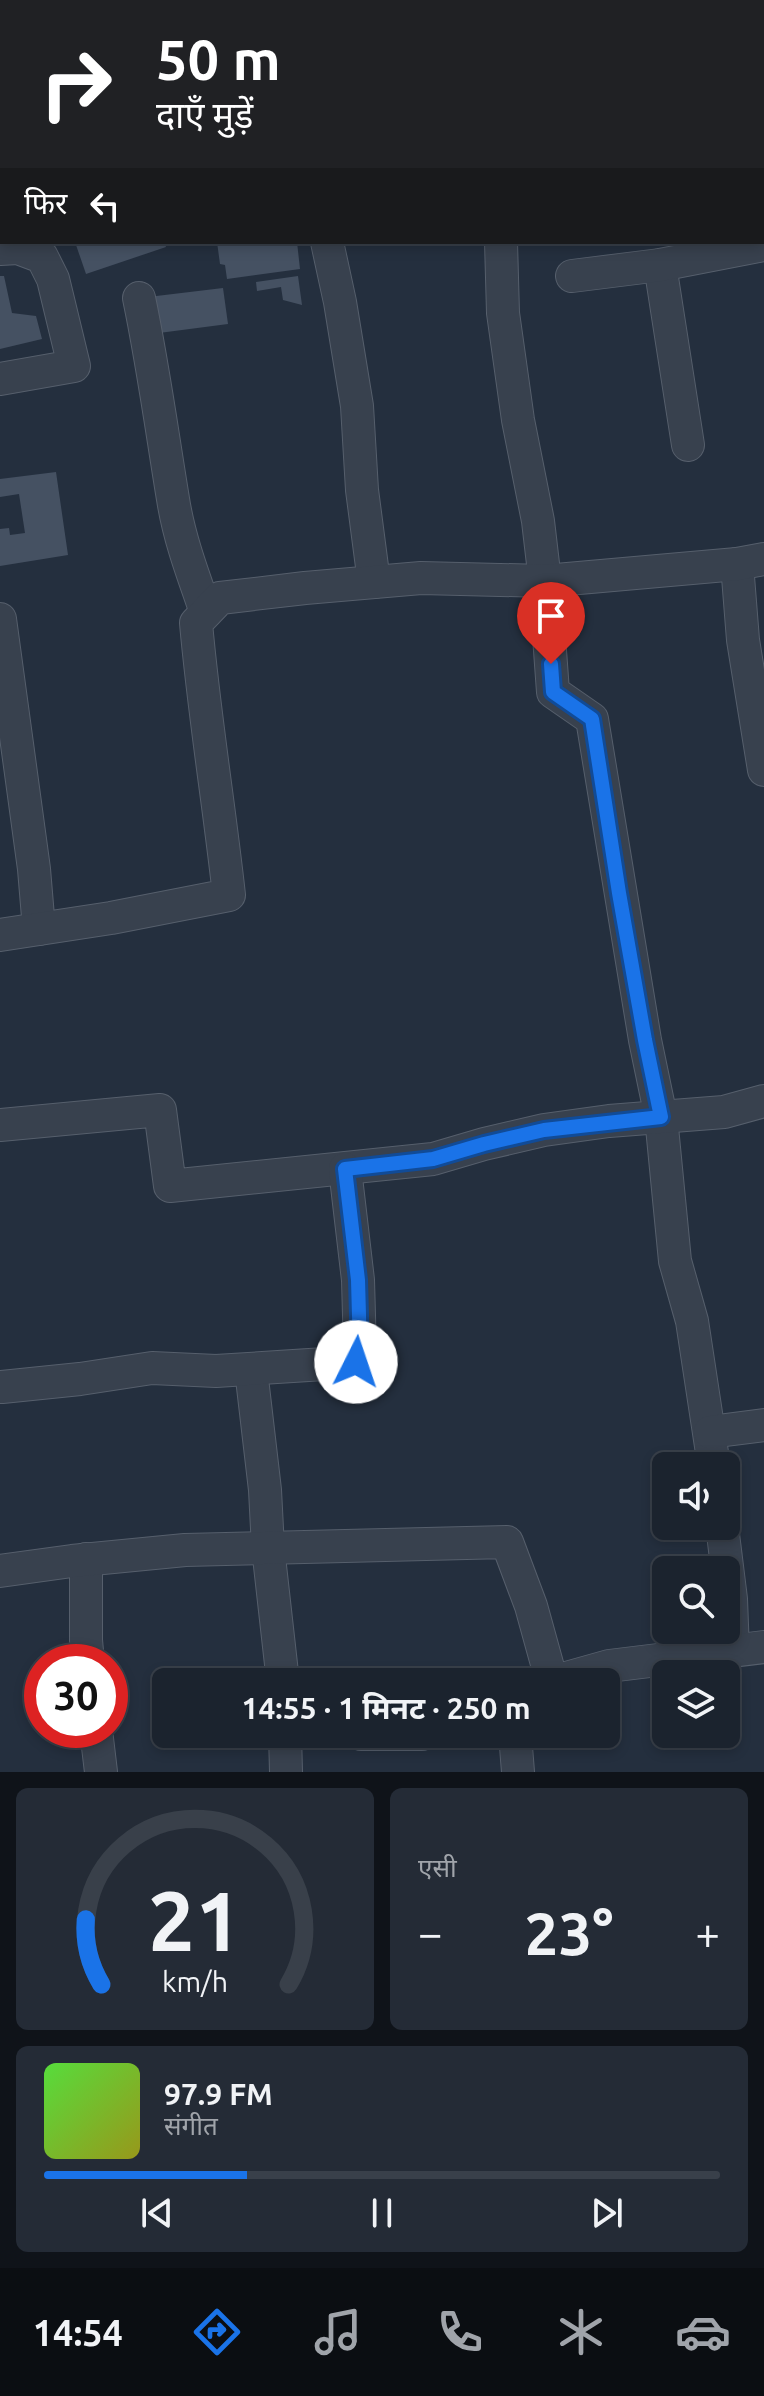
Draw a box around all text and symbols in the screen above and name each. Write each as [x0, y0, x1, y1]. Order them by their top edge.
text: 50 m [156, 28, 281, 91]
icon: right [24, 32, 128, 136]
text: दाएँ मुड़ें [156, 94, 253, 135]
icon: left [83, 184, 127, 228]
text: फिर [24, 186, 67, 220]
pin [517, 582, 585, 664]
icon: arrive [529, 594, 573, 638]
position arrow [314, 1320, 398, 1404]
map controls [652, 1452, 740, 1748]
button: sound [652, 1452, 740, 1540]
button: search [652, 1556, 740, 1644]
speed limit sign: 30 [24, 1644, 128, 1748]
button: layers [652, 1660, 740, 1748]
text: 14:55 · 1 मिनट · 250 m [242, 1691, 531, 1725]
text: एसी [418, 1853, 457, 1882]
text: 21 [148, 1873, 242, 1967]
text: 23° [525, 1899, 613, 1966]
text: − [418, 1908, 443, 1957]
text: + [695, 1908, 720, 1957]
text: km/h [162, 1965, 228, 1997]
text: 97.9 FM [164, 2077, 273, 2111]
text: संगीत [164, 2111, 218, 2140]
icon: previous [135, 2191, 179, 2235]
icon: pause [360, 2191, 404, 2235]
icon: next [585, 2191, 629, 2235]
icon: directions [189, 2304, 245, 2360]
icon: music [310, 2304, 366, 2360]
icon: phone [432, 2304, 488, 2360]
icon: climate [553, 2304, 609, 2360]
icon: car [675, 2304, 731, 2360]
text: 14:54 [33, 2312, 123, 2353]

